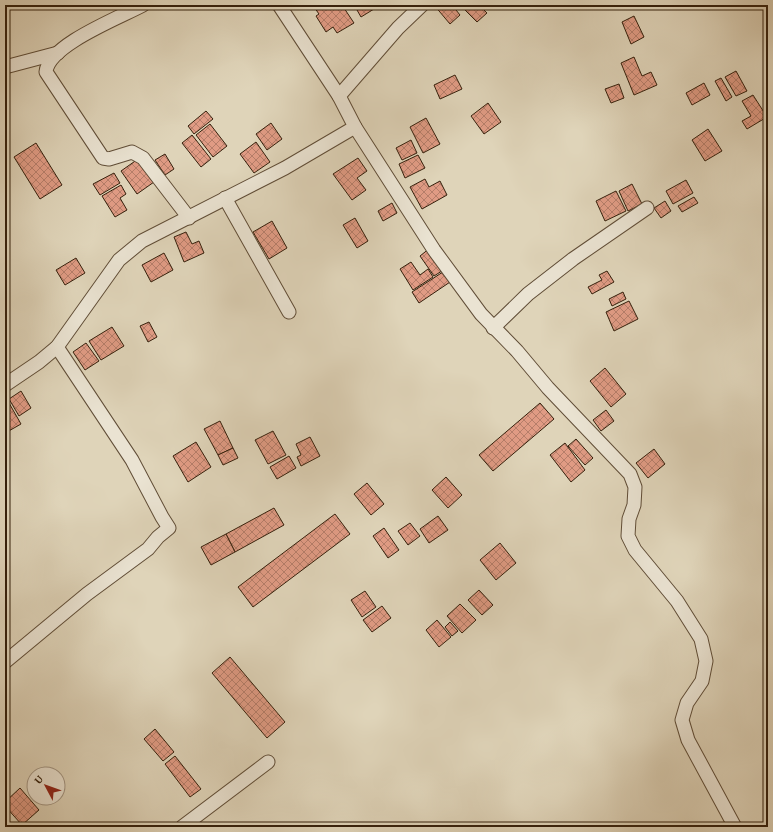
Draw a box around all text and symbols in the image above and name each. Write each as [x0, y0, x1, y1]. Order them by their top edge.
north arrow [26, 766, 66, 806]
text: U [30, 771, 47, 787]

